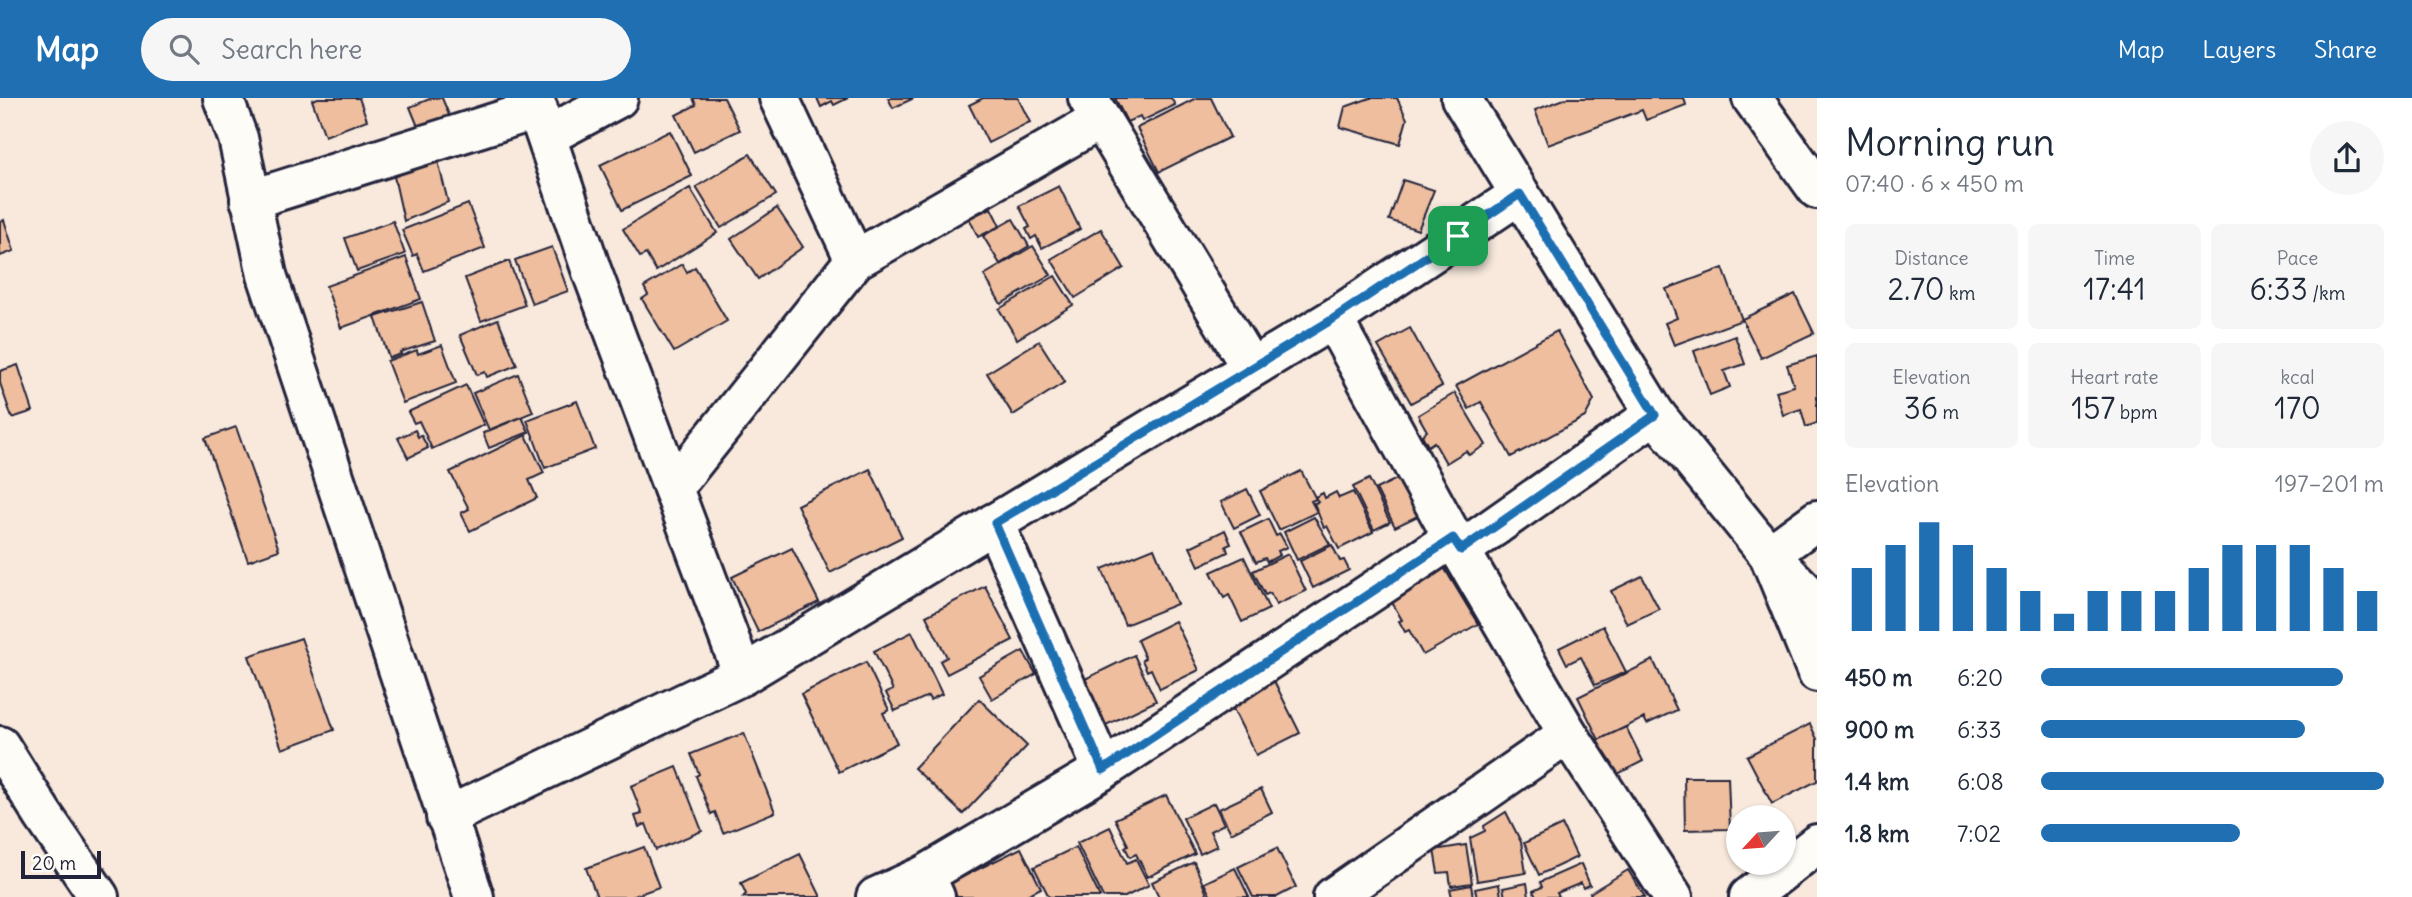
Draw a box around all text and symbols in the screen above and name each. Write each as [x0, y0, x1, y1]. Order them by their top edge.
search box [141, 18, 631, 81]
text: Map [35, 28, 99, 70]
icon: search [165, 30, 203, 68]
text: Search here [221, 33, 362, 66]
text: Map [2118, 34, 2164, 64]
text: Layers [2202, 34, 2276, 64]
text: Share [2314, 34, 2377, 64]
text: Morning run [1845, 119, 2055, 166]
button: share [2310, 121, 2384, 195]
text: 07:40 · 6 × 450 m [1845, 169, 2024, 198]
pin [1428, 206, 1488, 266]
icon: arrive [1439, 217, 1477, 255]
text: Distance [1894, 246, 1969, 270]
text: Time [2094, 246, 2135, 270]
text: Pace [2277, 246, 2318, 270]
text: 2.70 [1888, 270, 1945, 308]
text: 17:41 [2083, 270, 2146, 308]
text: 6:33 [2250, 270, 2308, 308]
text: km [1945, 281, 1975, 305]
text: /km [2308, 281, 2345, 305]
text: Elevation [1893, 365, 1970, 389]
text: Heart rate [2070, 365, 2159, 389]
text: kcal [2280, 365, 2315, 389]
text: 36 [1904, 389, 1938, 427]
text: 157 [2071, 389, 2115, 427]
text: 170 [2274, 389, 2321, 427]
text: m [1938, 400, 1959, 424]
text: bpm [2115, 400, 2158, 424]
text: Elevation [1845, 469, 1939, 498]
text: 197–201 m [2275, 469, 2384, 498]
text: 450 m [1845, 663, 1912, 692]
text: 6:20 [1957, 663, 2003, 692]
text: 900 m [1845, 715, 1914, 744]
text: 6:33 [1957, 715, 2002, 744]
text: 1.4 km [1845, 767, 1909, 796]
text: 6:08 [1957, 767, 2004, 796]
north arrow [1726, 805, 1796, 875]
map controls [1726, 805, 1796, 875]
text: 1.8 km [1845, 819, 1910, 848]
text: 7:02 [1957, 819, 2001, 848]
scale bar [21, 848, 102, 880]
text: 20 m [32, 851, 76, 875]

